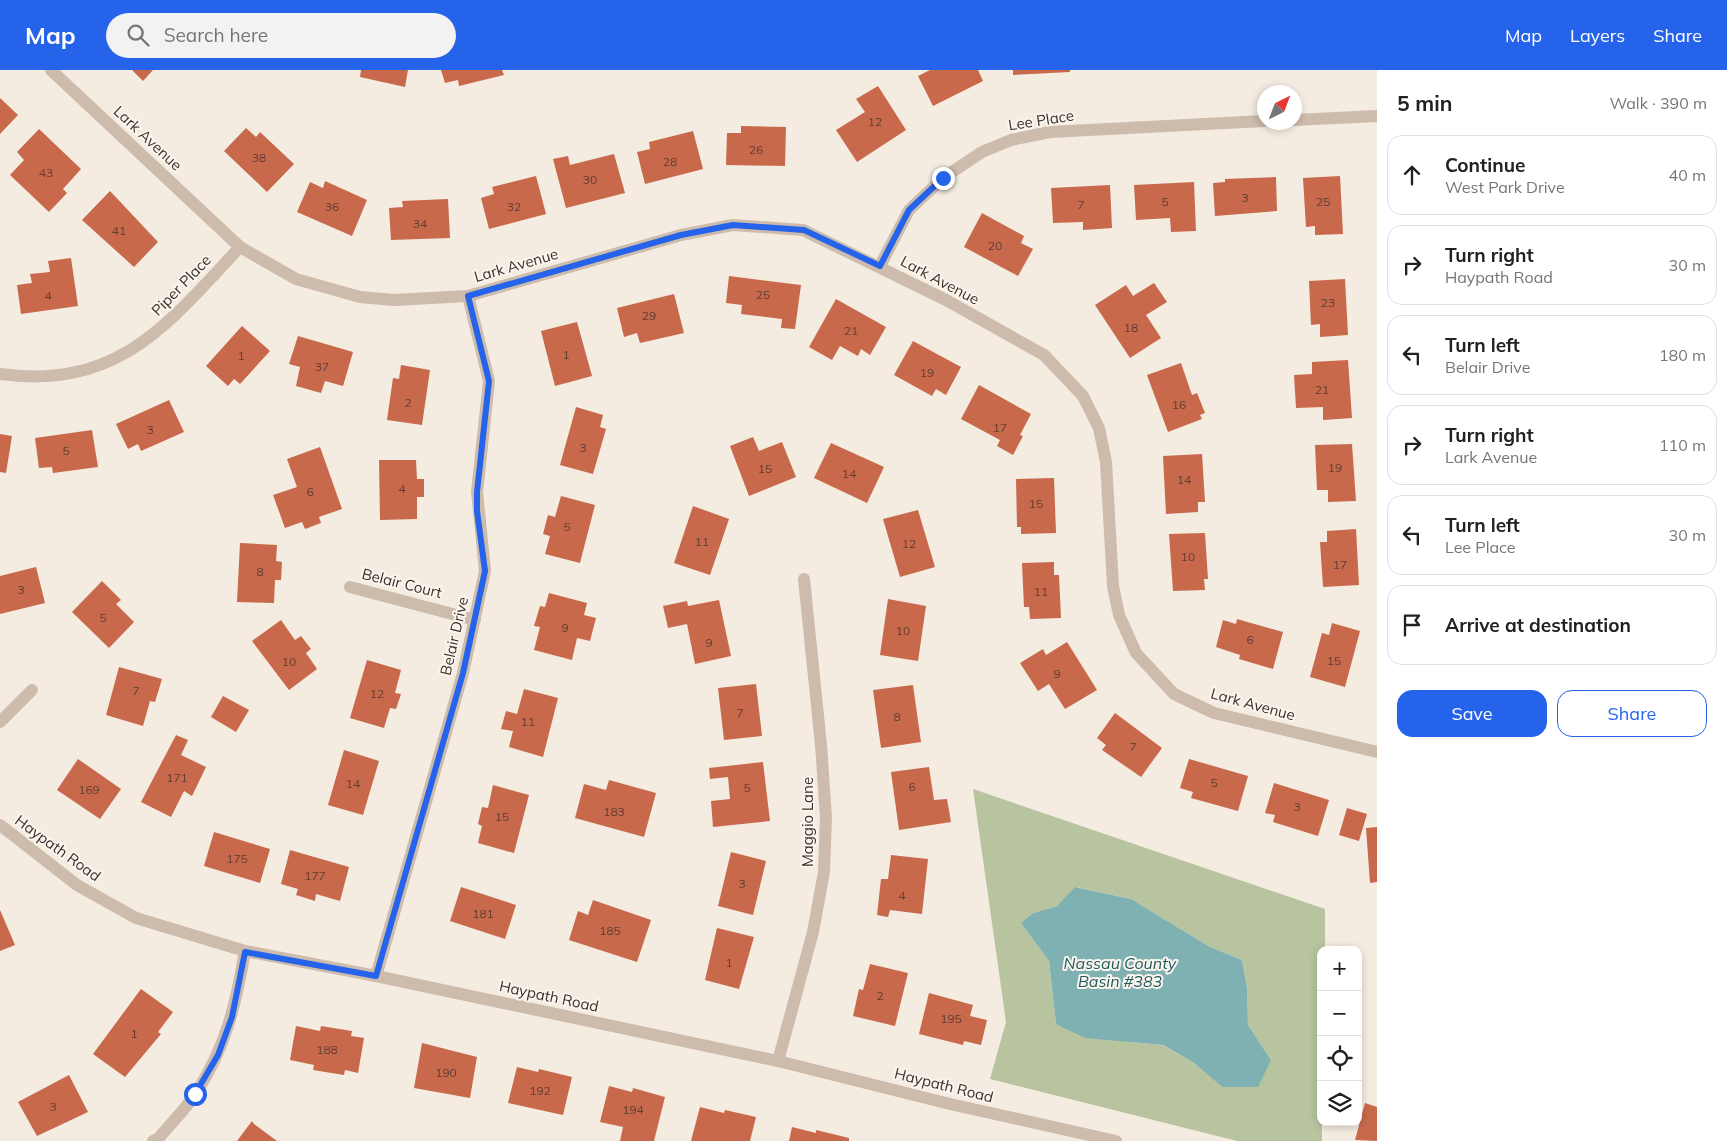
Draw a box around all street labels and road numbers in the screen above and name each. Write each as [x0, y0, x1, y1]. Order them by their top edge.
street label: Lark Avenue [110, 102, 186, 174]
street label: Lee Place [1007, 105, 1075, 135]
street label: Lark Avenue [472, 244, 560, 286]
street label: Piper Place [147, 250, 215, 320]
street label: Lark Avenue [897, 251, 983, 309]
street label: Belair Court [360, 564, 444, 602]
street label: Belair Drive [436, 595, 472, 677]
street label: Lark Avenue [1209, 684, 1297, 724]
street label: Maggio Lane [798, 777, 817, 867]
street label: Haypath Road [12, 811, 104, 885]
street label: Haypath Road [498, 976, 600, 1016]
street label: Haypath Road [893, 1064, 995, 1106]

